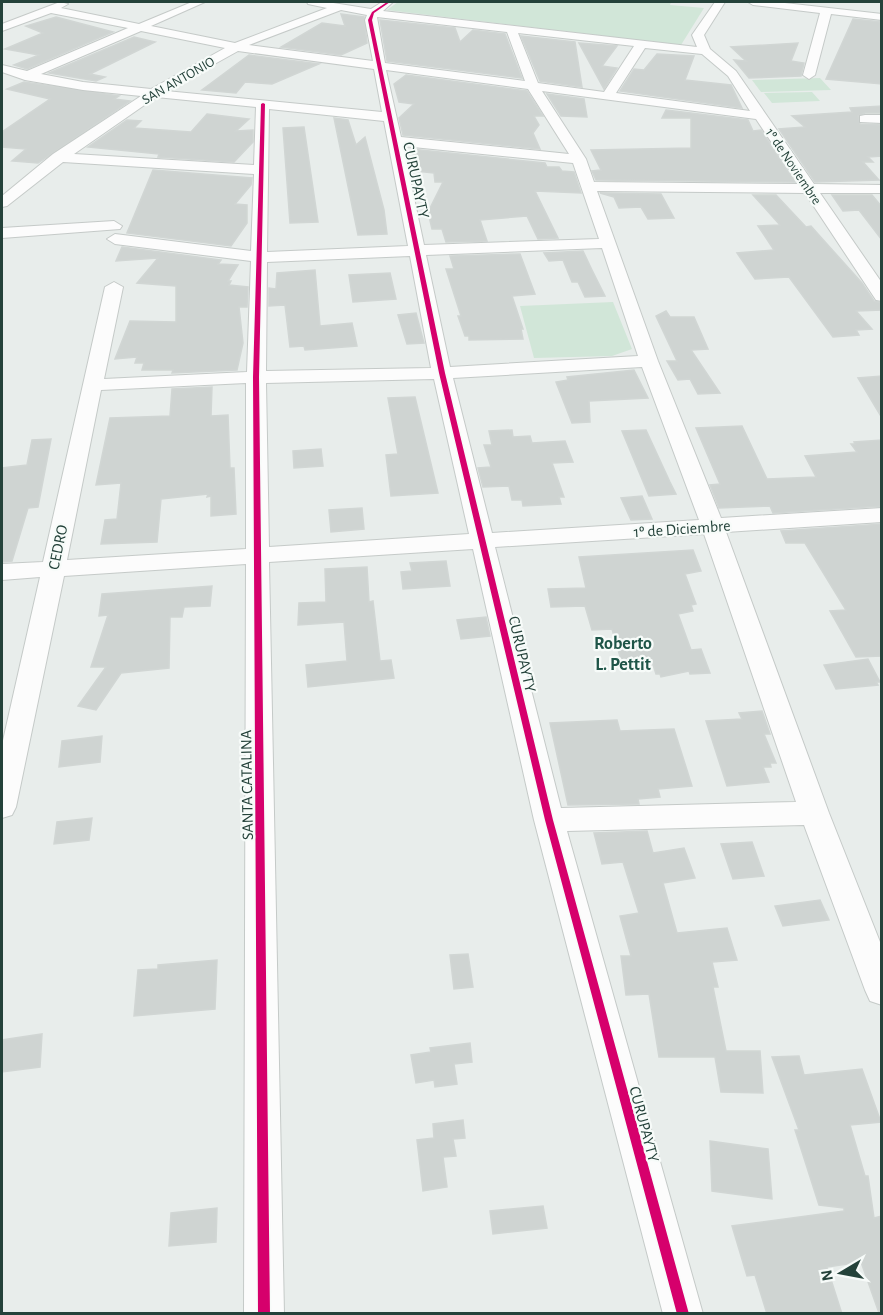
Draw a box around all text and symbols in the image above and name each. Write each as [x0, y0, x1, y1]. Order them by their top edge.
street label: SAN ANTONIO [140, 54, 217, 107]
street label: 1º de Noviembre [763, 126, 824, 207]
street label: CURUPAYTY [400, 141, 432, 220]
street label: 1º de Diciembre [633, 518, 731, 540]
street label: CEDRO [45, 523, 71, 571]
street label: CURUPAYTY [505, 615, 539, 694]
district label: Roberto L. Pettit [594, 635, 652, 674]
street label: SANTA CATALINA [238, 730, 256, 840]
street label: CURUPAYTY [626, 1085, 662, 1164]
north arrow [811, 1243, 871, 1303]
text: N [818, 1269, 836, 1282]

